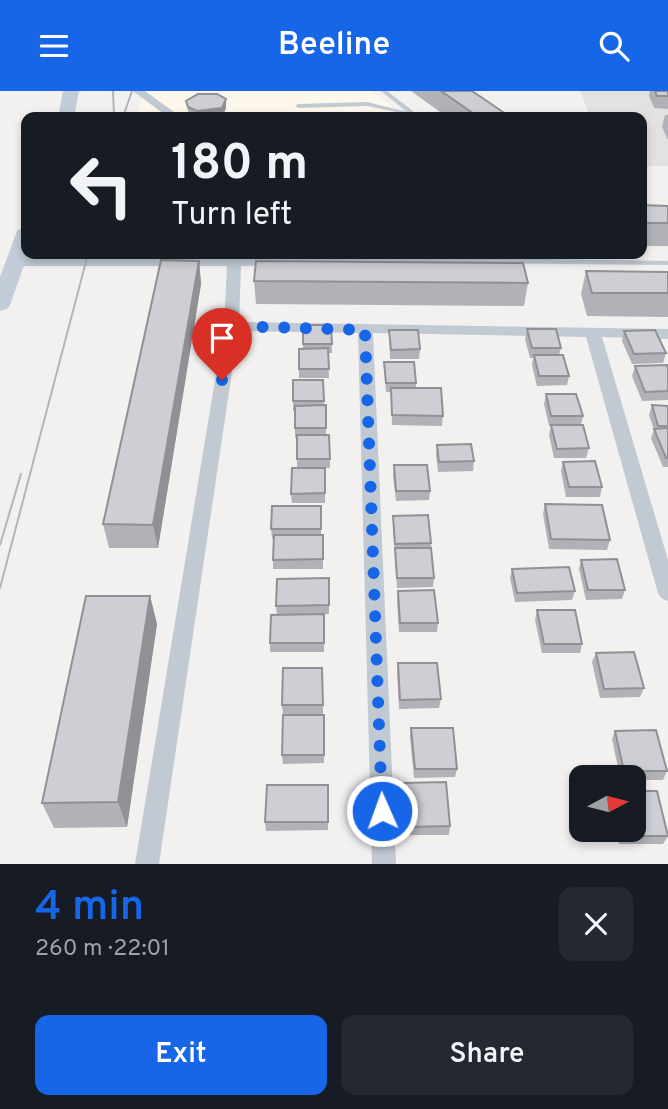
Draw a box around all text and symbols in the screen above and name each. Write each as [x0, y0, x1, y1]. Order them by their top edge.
text: Beeline [278, 26, 390, 66]
icon: menu [35, 27, 73, 65]
icon: search [595, 27, 633, 65]
text: 180 m [171, 135, 308, 197]
icon: left [56, 140, 147, 231]
text: Turn left [171, 196, 292, 236]
pin [192, 308, 252, 380]
icon: arrive [203, 319, 241, 357]
north arrow [569, 765, 646, 842]
map controls [569, 765, 646, 842]
position arrow [345, 774, 419, 848]
text: 4 min [35, 882, 144, 935]
button: close [559, 887, 633, 961]
text: 260 m · 22:01 [35, 935, 170, 964]
button: Exit [35, 1015, 327, 1095]
button: Share [341, 1015, 633, 1095]

